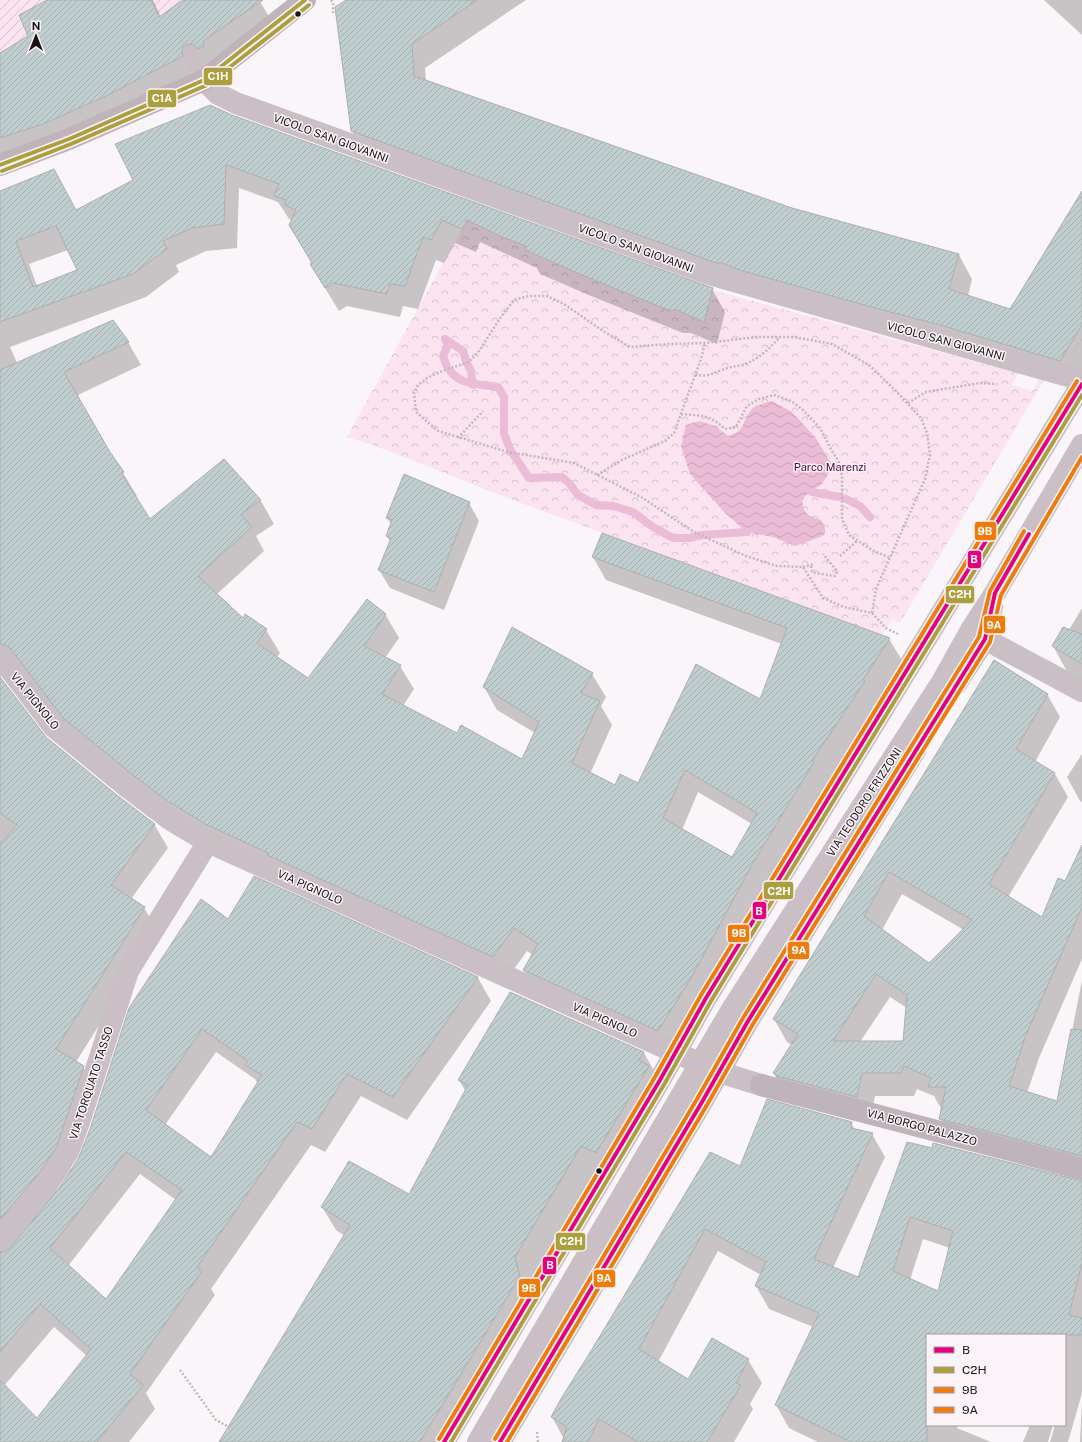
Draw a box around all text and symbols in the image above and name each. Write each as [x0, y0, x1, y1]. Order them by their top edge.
unlabelled marker [293, 9, 303, 19]
north arrow [16, 16, 56, 56]
text: N [32, 20, 40, 32]
line badge: C1H [203, 67, 233, 86]
text: C1H [207, 70, 229, 82]
line badge: C1A [147, 89, 177, 108]
text: C1A [152, 92, 172, 104]
street label: VICOLO SAN GIOVANNI [272, 112, 390, 164]
street label: VICOLO SAN GIOVANNI [577, 222, 695, 274]
street label: VICOLO SAN GIOVANNI [886, 319, 1006, 363]
park label: Parco Marenzi [794, 461, 866, 473]
line badge: 9B [974, 521, 997, 541]
text: 9B [978, 525, 993, 537]
line badge: B [967, 550, 982, 569]
text: B [970, 553, 978, 565]
line badge: C2H [945, 585, 975, 604]
text: C2H [948, 588, 972, 600]
line badge: 9A [983, 615, 1006, 634]
text: 9A [986, 619, 1002, 631]
street label: VIA PIGNOLO [8, 670, 62, 732]
street label: VIA TEODORO FRIZZONI [824, 746, 904, 858]
street label: VIA PIGNOLO [276, 867, 344, 907]
line badge: C2H [763, 881, 794, 900]
text: C2H [767, 885, 791, 897]
line badge: B [752, 901, 767, 920]
text: B [755, 905, 763, 917]
line badge: 9B [727, 924, 750, 943]
text: 9B [732, 927, 747, 939]
line badge: 9A [787, 941, 810, 960]
text: 9A [791, 944, 807, 956]
street label: VIA PIGNOLO [571, 1000, 639, 1040]
street label: VIA TORQUATO TASSO [67, 1025, 115, 1141]
street label: VIA BORGO PALAZZO [866, 1107, 978, 1147]
unlabelled marker [594, 1166, 604, 1176]
line badge: C2H [555, 1232, 586, 1251]
text: C2H [559, 1235, 583, 1247]
line badge: B [542, 1256, 557, 1275]
text: B [546, 1259, 554, 1271]
line badge: 9A [593, 1269, 616, 1288]
text: 9A [596, 1272, 612, 1284]
line badge: 9B [518, 1278, 541, 1298]
text: 9B [522, 1282, 537, 1294]
legend [926, 1334, 1066, 1426]
text: B [962, 1343, 970, 1357]
text: C2H [962, 1363, 987, 1377]
text: 9B [962, 1383, 978, 1397]
text: 9A [962, 1403, 978, 1417]

